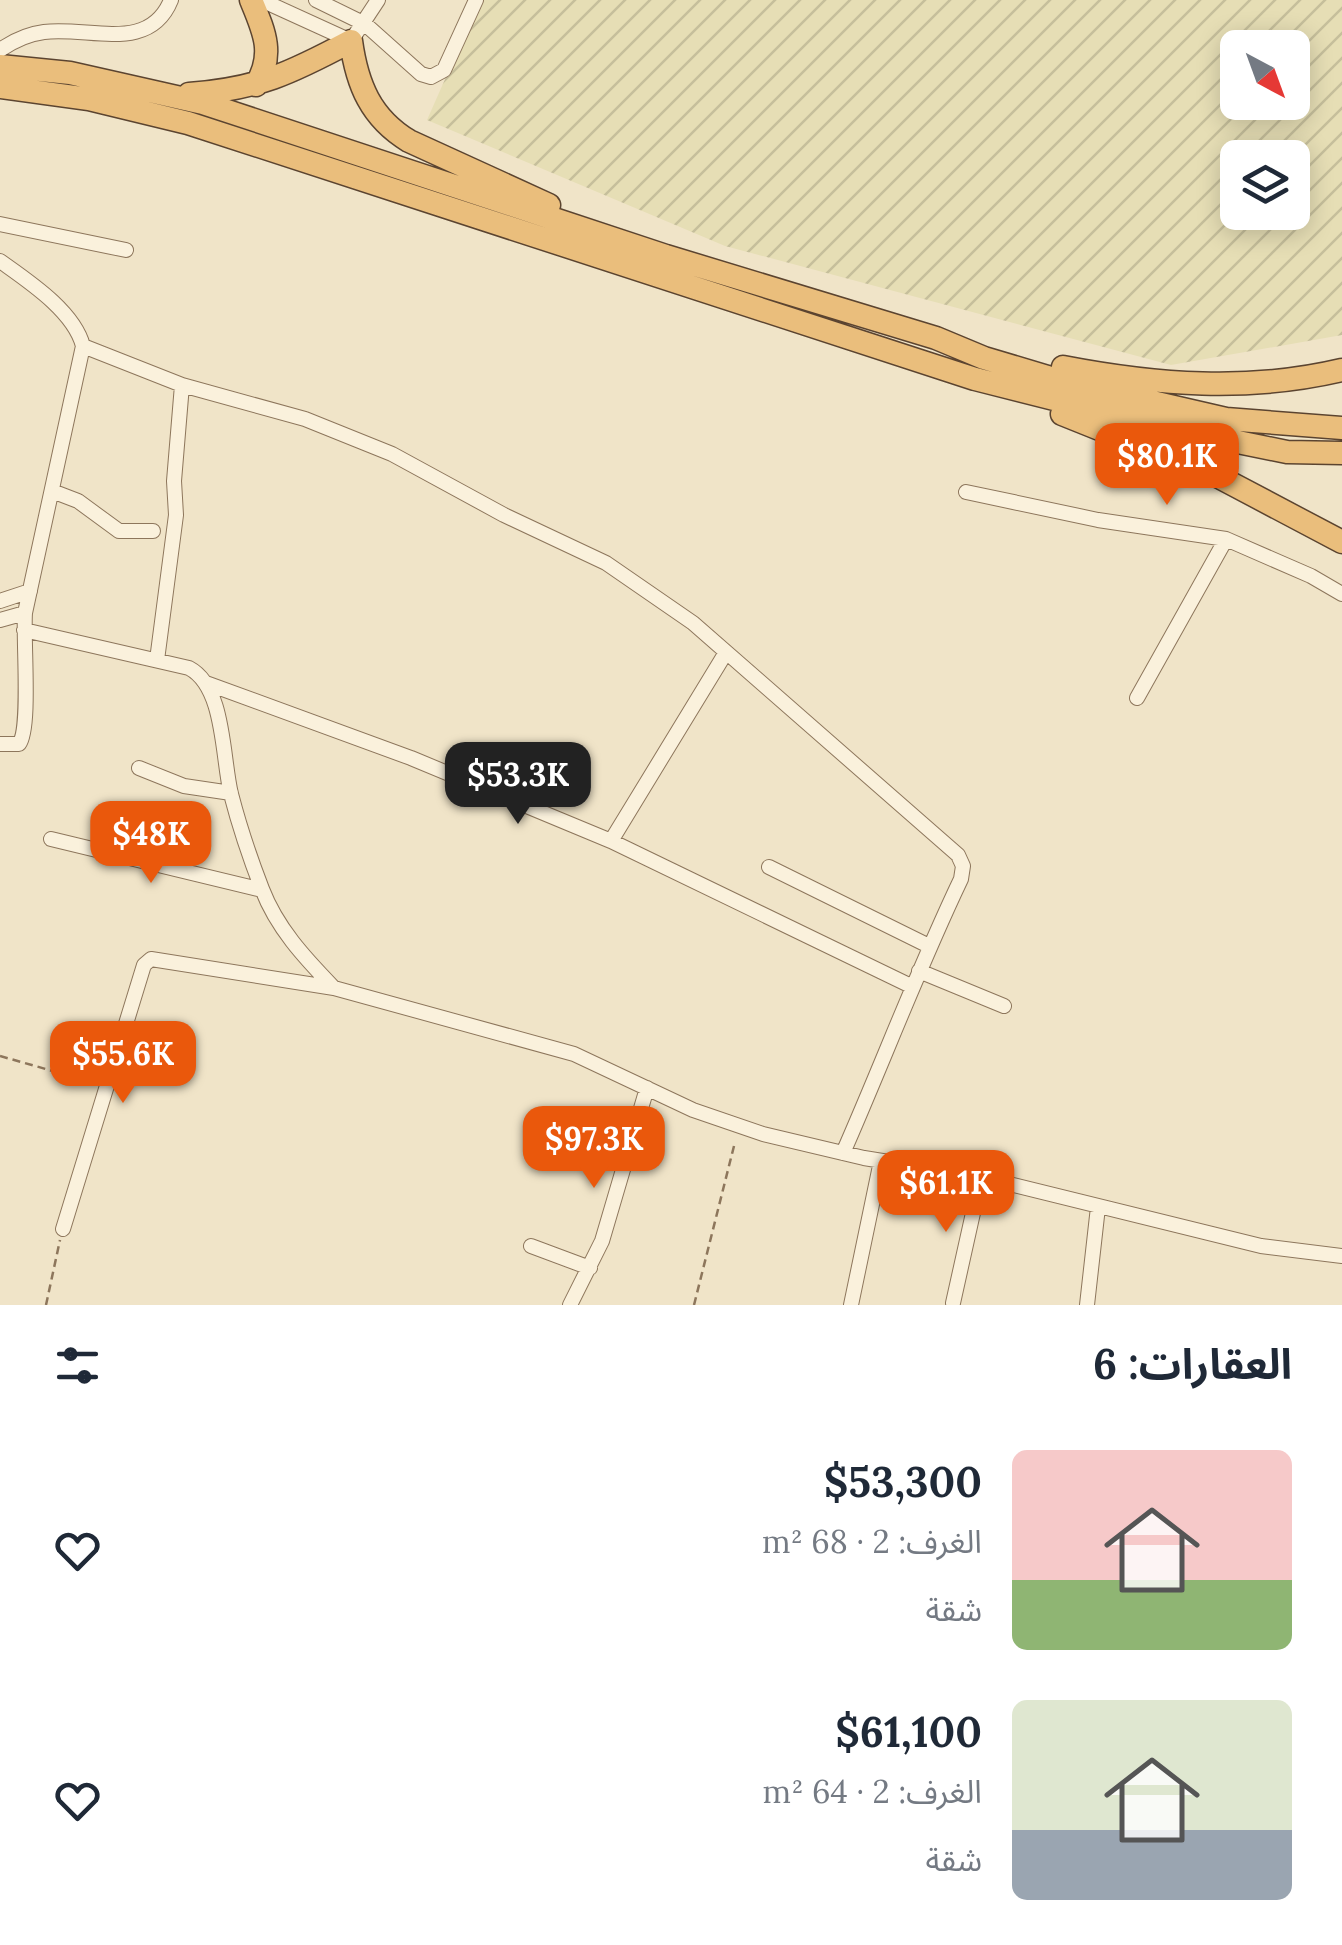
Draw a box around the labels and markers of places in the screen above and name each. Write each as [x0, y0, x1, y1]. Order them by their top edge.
pin: $80.1K [1086, 423, 1248, 508]
pin: $53.3K [437, 742, 599, 827]
pin: $48K [92, 801, 210, 886]
pin: $55.6K [42, 1021, 204, 1106]
pin: $97.3K [513, 1106, 675, 1191]
pin: $61.1K [865, 1150, 1027, 1235]

